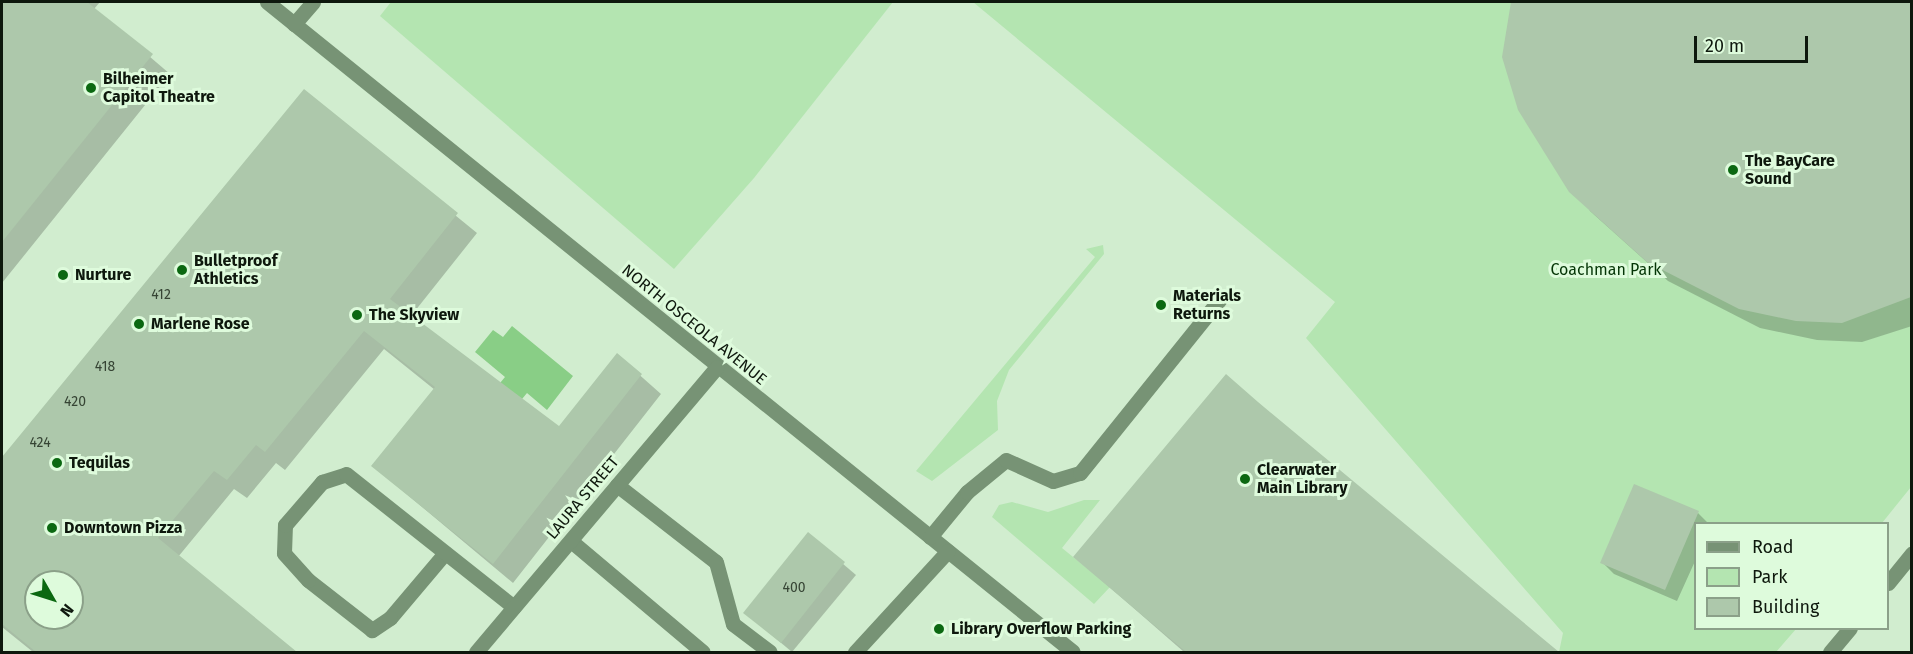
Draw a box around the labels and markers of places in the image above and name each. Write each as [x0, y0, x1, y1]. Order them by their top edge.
place label: Bilheimer Capitol Theatre [103, 69, 215, 107]
marker: Bilheimer Capitol Theatre [84, 81, 98, 95]
place label: The BayCare Sound [1745, 151, 1835, 189]
marker: The BayCare Sound [1726, 163, 1740, 177]
place label: Bulletproof Athletics [194, 251, 277, 289]
marker: Bulletproof Athletics [175, 263, 189, 277]
place label: Nurture [75, 265, 131, 285]
marker: Nurture [56, 268, 70, 282]
place label: Materials Returns [1173, 286, 1241, 324]
marker: Materials Returns [1154, 298, 1168, 312]
place label: The Skyview [369, 305, 459, 325]
marker: The Skyview [350, 308, 364, 322]
place label: Marlene Rose [151, 314, 250, 334]
marker: Marlene Rose [132, 317, 146, 331]
place label: Tequilas [69, 453, 130, 473]
marker: Tequilas [50, 456, 64, 470]
place label: Clearwater Main Library [1257, 460, 1347, 498]
marker: Clearwater Main Library [1238, 472, 1252, 486]
place label: Downtown Pizza [64, 518, 183, 538]
marker: Downtown Pizza [45, 521, 59, 535]
place label: Library Overflow Parking [951, 619, 1131, 639]
marker: Library Overflow Parking [932, 622, 946, 636]

